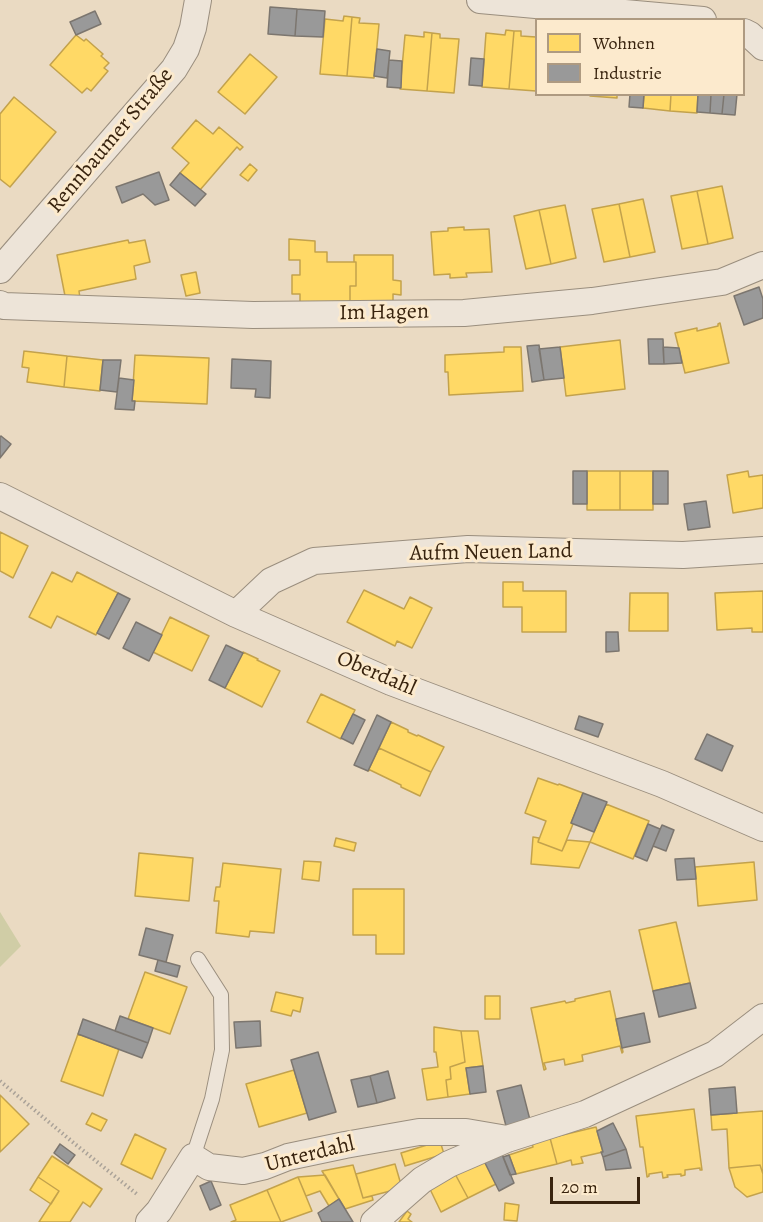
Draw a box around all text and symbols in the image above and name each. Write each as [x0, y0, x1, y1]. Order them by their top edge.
legend [535, 18, 745, 96]
text: Wohnen [593, 31, 655, 55]
text: Industrie [593, 61, 662, 85]
street label: Rennbaumer Straße [43, 63, 179, 219]
street label: Im Hagen [339, 299, 429, 327]
street label: Aufm Neuen Land [409, 538, 573, 568]
street label: Oberdahl [332, 646, 420, 702]
street label: Unterdahl [263, 1131, 357, 1179]
scale bar [553, 1165, 643, 1203]
text: 20 m [561, 1175, 598, 1199]

